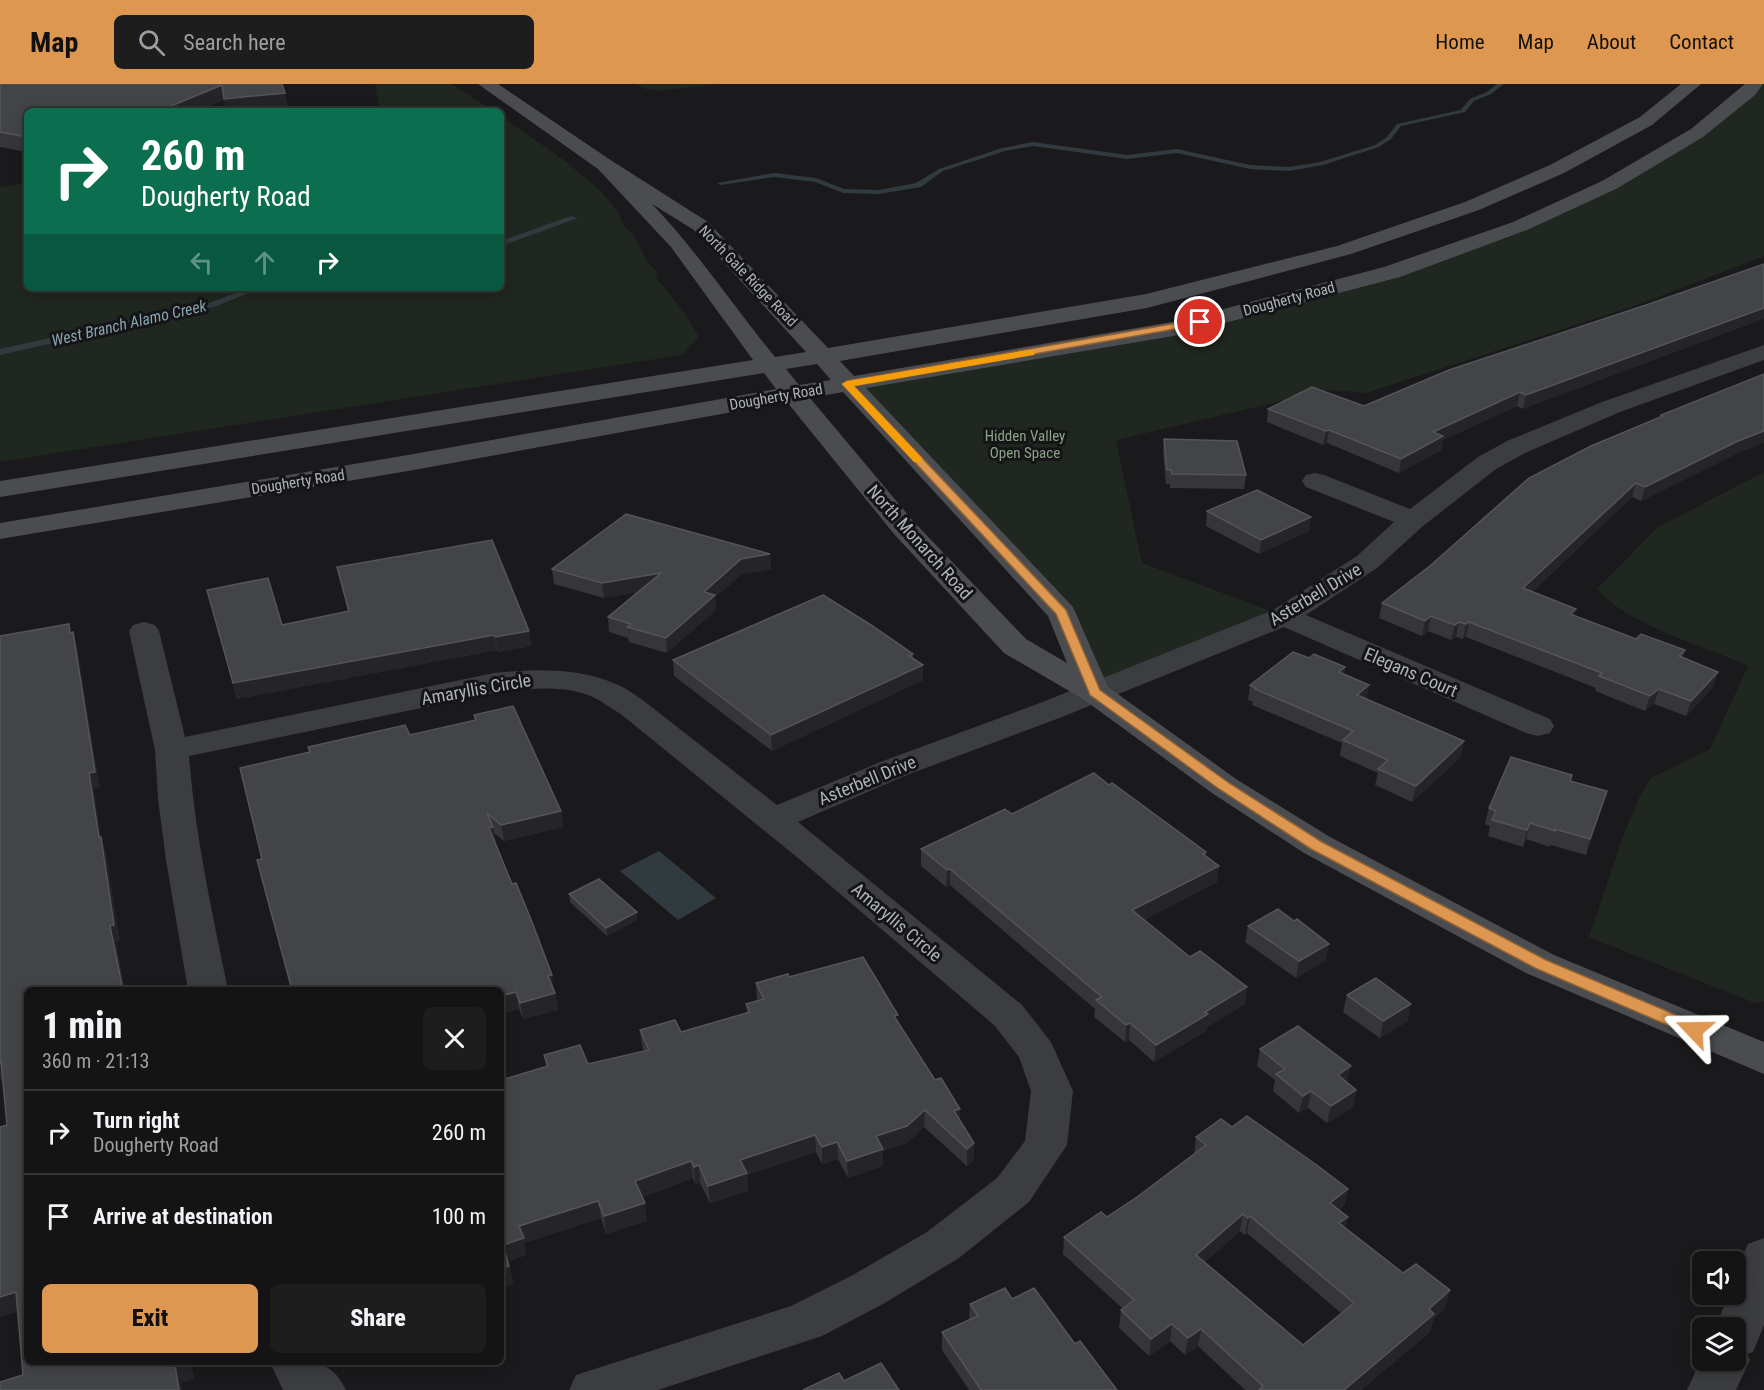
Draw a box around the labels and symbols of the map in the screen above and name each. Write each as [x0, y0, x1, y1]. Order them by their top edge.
street label: North Gale Ridge Road [695, 222, 801, 330]
street label: Dougherty Road [1241, 278, 1337, 320]
water label: West Branch Alamo Creek [50, 296, 209, 350]
pin [1174, 296, 1225, 347]
street label: Dougherty Road [728, 380, 824, 414]
park label: Hidden Valley Open Space [985, 427, 1065, 462]
street label: Dougherty Road [250, 466, 346, 498]
street label: North Monarch Road [863, 480, 977, 604]
street label: Asterbell Drive [1265, 558, 1365, 630]
street label: Elegans Court [1361, 643, 1461, 701]
street label: Amaryllis Circle [420, 669, 532, 709]
street label: Asterbell Drive [815, 751, 919, 809]
street label: Amaryllis Circle [848, 878, 946, 966]
position arrow [1662, 998, 1726, 1062]

